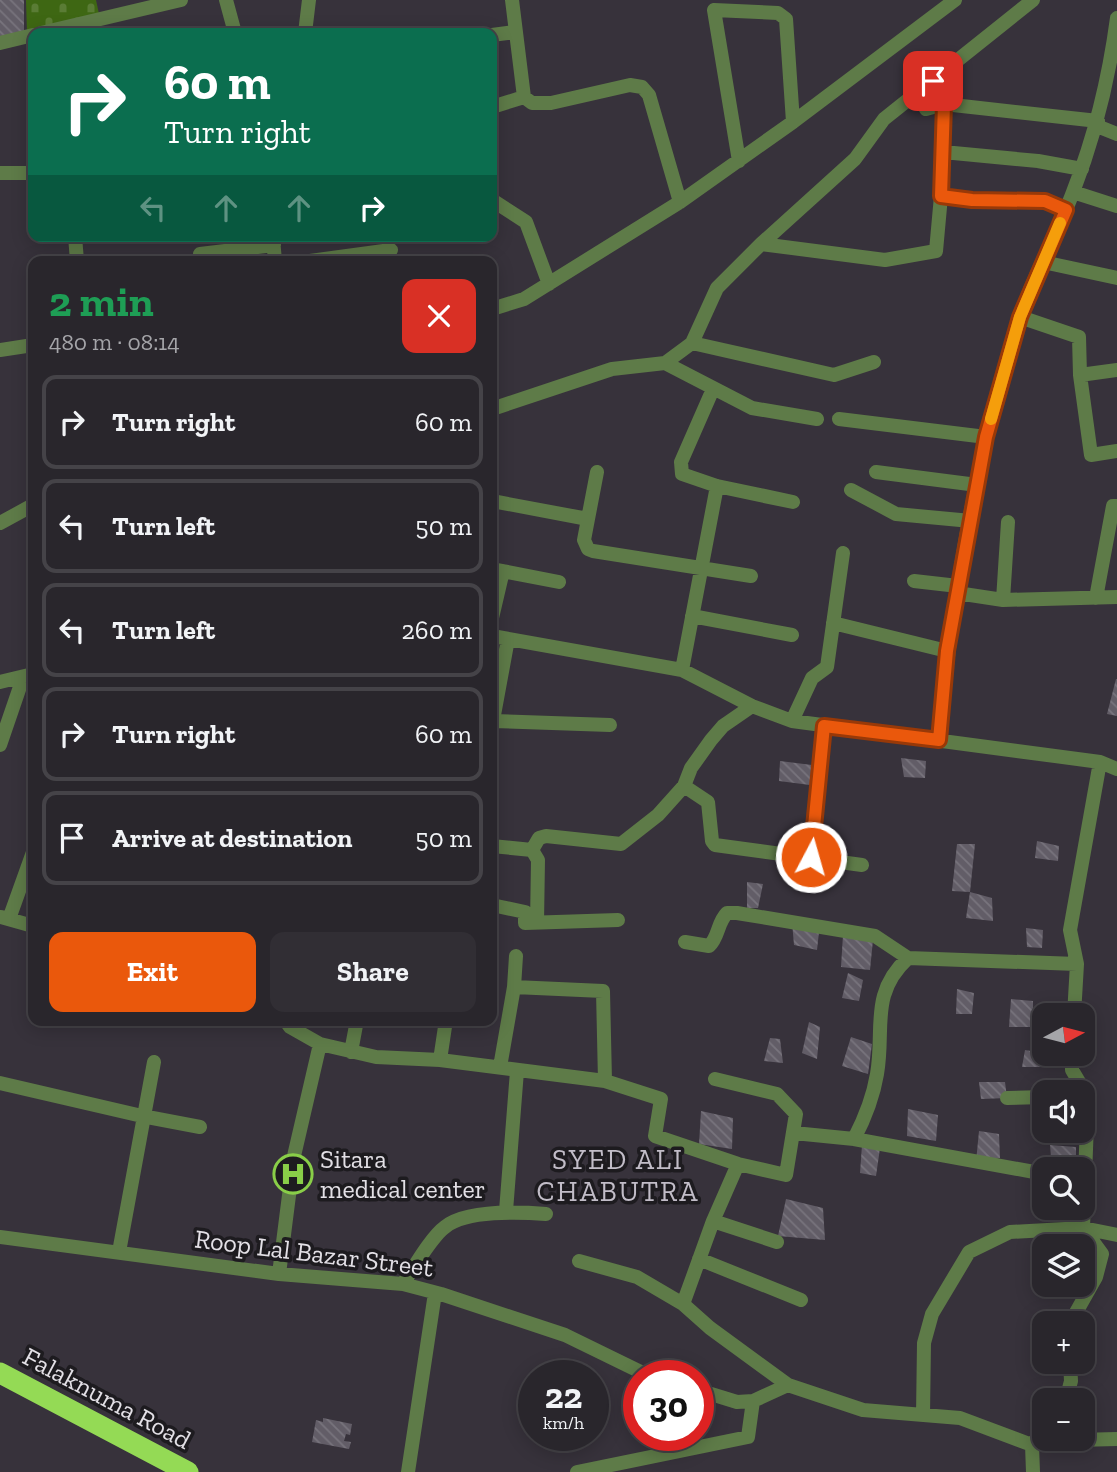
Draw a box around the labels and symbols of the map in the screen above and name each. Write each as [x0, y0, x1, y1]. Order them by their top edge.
pin [903, 51, 963, 111]
position arrow [774, 820, 848, 894]
north arrow [1032, 1003, 1096, 1066]
place label: Sitara medical center [320, 1143, 486, 1205]
district label: SYED ALI CHABUTRA [536, 1143, 700, 1208]
hospital icon: Sitara medical center [272, 1153, 314, 1195]
street label: Roop Lal Bazar Street [193, 1222, 435, 1284]
street label: Falaknuma Road [17, 1340, 197, 1456]
speed limit sign: 30 [623, 1360, 714, 1451]

